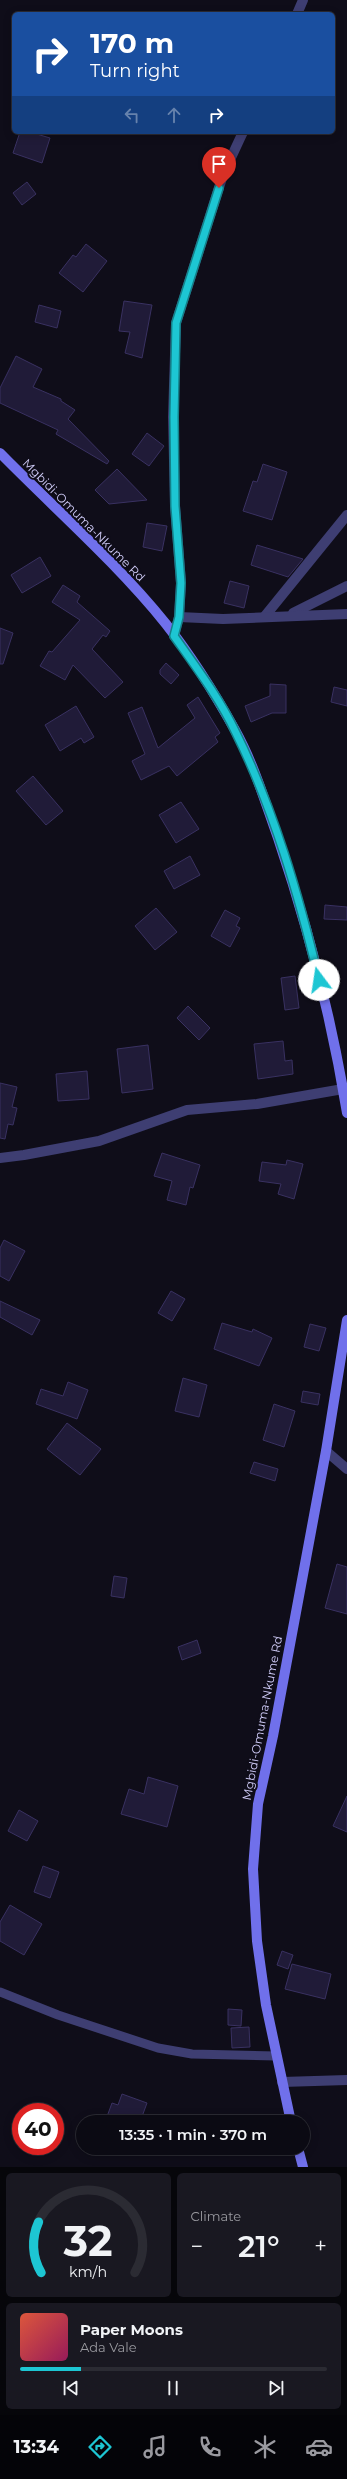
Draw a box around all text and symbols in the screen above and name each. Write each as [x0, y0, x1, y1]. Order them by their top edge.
text: 170 m [90, 26, 174, 60]
icon: right [24, 28, 76, 80]
text: Turn right [90, 60, 180, 82]
icon: left [121, 104, 143, 126]
icon: ahead [163, 104, 185, 126]
icon: right [205, 104, 227, 126]
pin [202, 147, 236, 188]
icon: arrive [208, 153, 230, 175]
street label: Mgbidi-Omuma-Nkume Rd [20, 456, 148, 584]
position arrow [298, 959, 340, 1001]
street label: Mgbidi-Omuma-Nkume Rd [239, 1635, 285, 1801]
speed limit sign: 40 [12, 2103, 64, 2155]
text: 13:35 · 1 min · 370 m [119, 2125, 267, 2144]
text: Climate [191, 2208, 241, 2224]
text: 32 [63, 2216, 113, 2266]
text: 21° [238, 2228, 279, 2265]
text: − [191, 2233, 203, 2260]
text: + [314, 2233, 327, 2260]
text: km/h [69, 2263, 107, 2281]
text: Paper Moons [80, 2320, 183, 2339]
text: Ada Vale [80, 2339, 137, 2355]
icon: previous [60, 2377, 82, 2399]
icon: pause [162, 2377, 184, 2399]
icon: next [265, 2377, 287, 2399]
icon: directions [86, 2433, 114, 2461]
icon: music [141, 2433, 169, 2461]
icon: phone [196, 2433, 224, 2461]
icon: climate [251, 2433, 279, 2461]
icon: car [305, 2433, 333, 2461]
text: 13:34 [13, 2436, 59, 2458]

